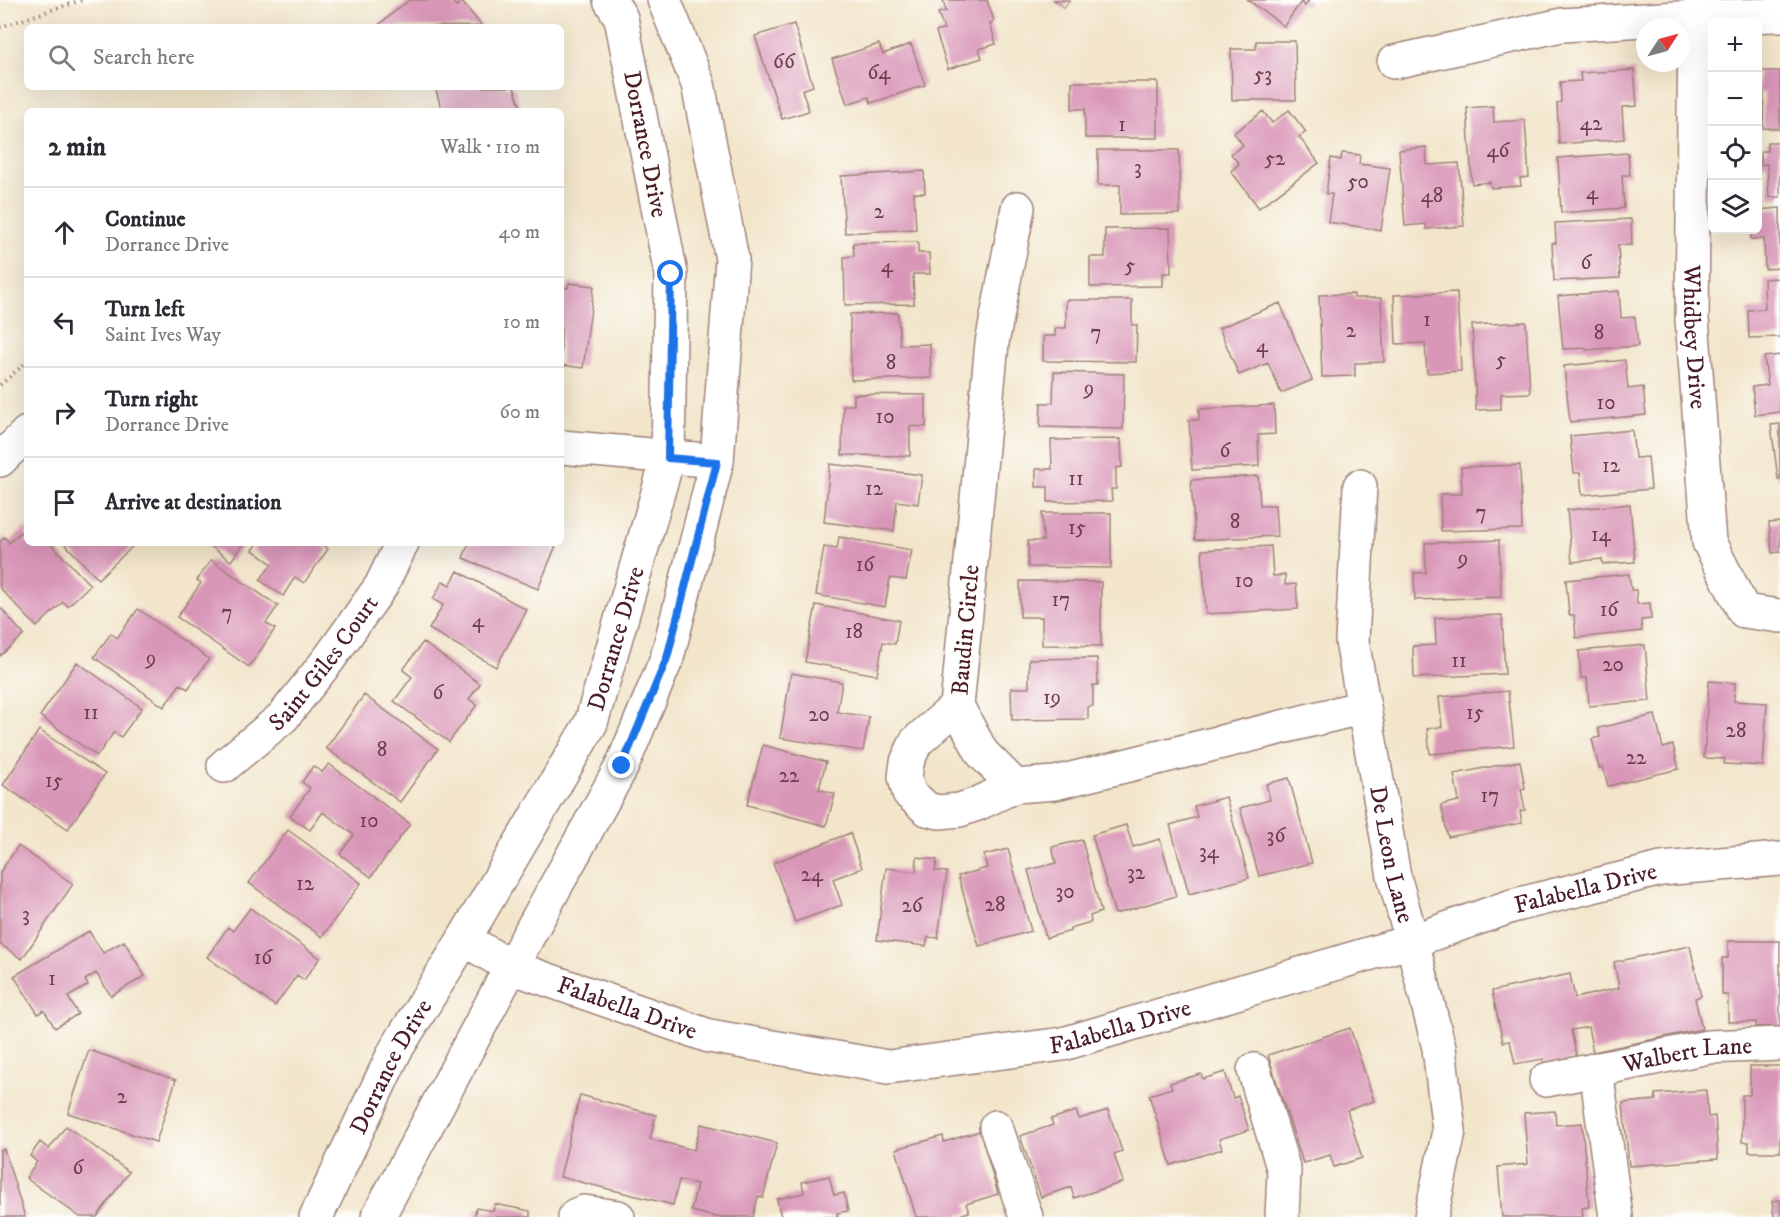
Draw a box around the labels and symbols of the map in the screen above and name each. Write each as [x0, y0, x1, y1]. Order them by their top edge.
north arrow [1636, 18, 1690, 72]
house number: 66 [773, 49, 796, 75]
house number: 64 [867, 60, 891, 86]
house number: 53 [1254, 62, 1272, 88]
street label: Dorrance Drive [616, 68, 674, 220]
house number: 42 [1580, 111, 1603, 137]
house number: 1 [1118, 112, 1126, 138]
house number: 46 [1486, 138, 1511, 164]
house number: 52 [1265, 146, 1286, 172]
house number: 3 [1134, 155, 1142, 181]
house number: 50 [1347, 169, 1369, 195]
house number: 4 [1586, 180, 1599, 206]
house number: 48 [1421, 183, 1443, 209]
house number: 2 [874, 199, 885, 225]
house number: 6 [1581, 250, 1593, 276]
house number: 4 [881, 253, 894, 279]
house number: 5 [1125, 253, 1135, 279]
route start [657, 260, 683, 286]
street label: Whidbey Drive [1676, 264, 1713, 410]
house number: 1 [1423, 307, 1431, 333]
house number: 2 [1346, 318, 1357, 344]
house number: 7 [1090, 320, 1102, 346]
house number: 8 [1594, 320, 1604, 346]
house number: 4 [1256, 333, 1269, 359]
house number: 5 [1496, 347, 1506, 373]
house number: 8 [886, 350, 896, 376]
house number: 9 [1083, 376, 1094, 402]
house number: 10 [1597, 390, 1615, 416]
house number: 10 [876, 404, 894, 430]
house number: 6 [1220, 438, 1232, 464]
house number: 12 [1602, 453, 1621, 479]
house number: 11 [1068, 466, 1084, 492]
house number: 12 [865, 476, 884, 502]
house number: 7 [1475, 500, 1487, 526]
house number: 8 [1230, 509, 1240, 535]
house number: 15 [1068, 515, 1086, 541]
house number: 14 [1591, 522, 1612, 548]
house number: 9 [1457, 546, 1468, 572]
house number: 16 [856, 552, 875, 578]
street label: Dorrance Drive [581, 563, 652, 714]
street label: Baudin Circle [945, 563, 987, 697]
house number: 10 [1235, 568, 1253, 594]
house number: 17 [1052, 587, 1070, 613]
street label: Saint Giles Court [263, 590, 386, 738]
house number: 16 [1600, 597, 1619, 623]
house number: 7 [221, 600, 233, 626]
house number: 4 [472, 608, 485, 634]
house number: 18 [845, 619, 863, 645]
house number: 9 [145, 646, 156, 672]
house number: 11 [1451, 648, 1467, 674]
house number: 20 [1602, 652, 1624, 678]
house number: 6 [433, 680, 445, 706]
house number: 19 [1043, 685, 1061, 711]
house number: 11 [83, 700, 99, 726]
house number: 15 [1466, 700, 1484, 726]
house number: 20 [808, 702, 830, 728]
house number: 28 [1726, 718, 1746, 744]
house number: 8 [377, 737, 387, 763]
house number: 22 [1626, 745, 1647, 771]
route end [608, 752, 634, 778]
house number: 22 [779, 763, 800, 789]
house number: 15 [45, 768, 63, 794]
street label: De Leon Lane [1362, 783, 1420, 926]
house number: 17 [1481, 783, 1499, 809]
house number: 10 [360, 808, 378, 834]
house number: 36 [1267, 823, 1286, 849]
house number: 34 [1199, 839, 1220, 865]
street label: Falabella Drive [1511, 857, 1660, 921]
house number: 32 [1127, 860, 1146, 886]
house number: 24 [801, 862, 824, 888]
house number: 12 [296, 871, 315, 897]
house number: 30 [1055, 879, 1075, 905]
house number: 28 [985, 892, 1005, 918]
house number: 26 [901, 893, 924, 919]
house number: 3 [22, 902, 30, 928]
house number: 16 [254, 945, 273, 971]
house number: 1 [48, 966, 56, 992]
street label: Falabella Drive [553, 970, 701, 1047]
street label: Falabella Drive [1048, 993, 1195, 1062]
street label: Dorrance Drive [344, 994, 439, 1139]
street label: Walbert Lane [1619, 1031, 1753, 1080]
house number: 2 [117, 1084, 128, 1110]
house number: 6 [73, 1155, 85, 1181]

